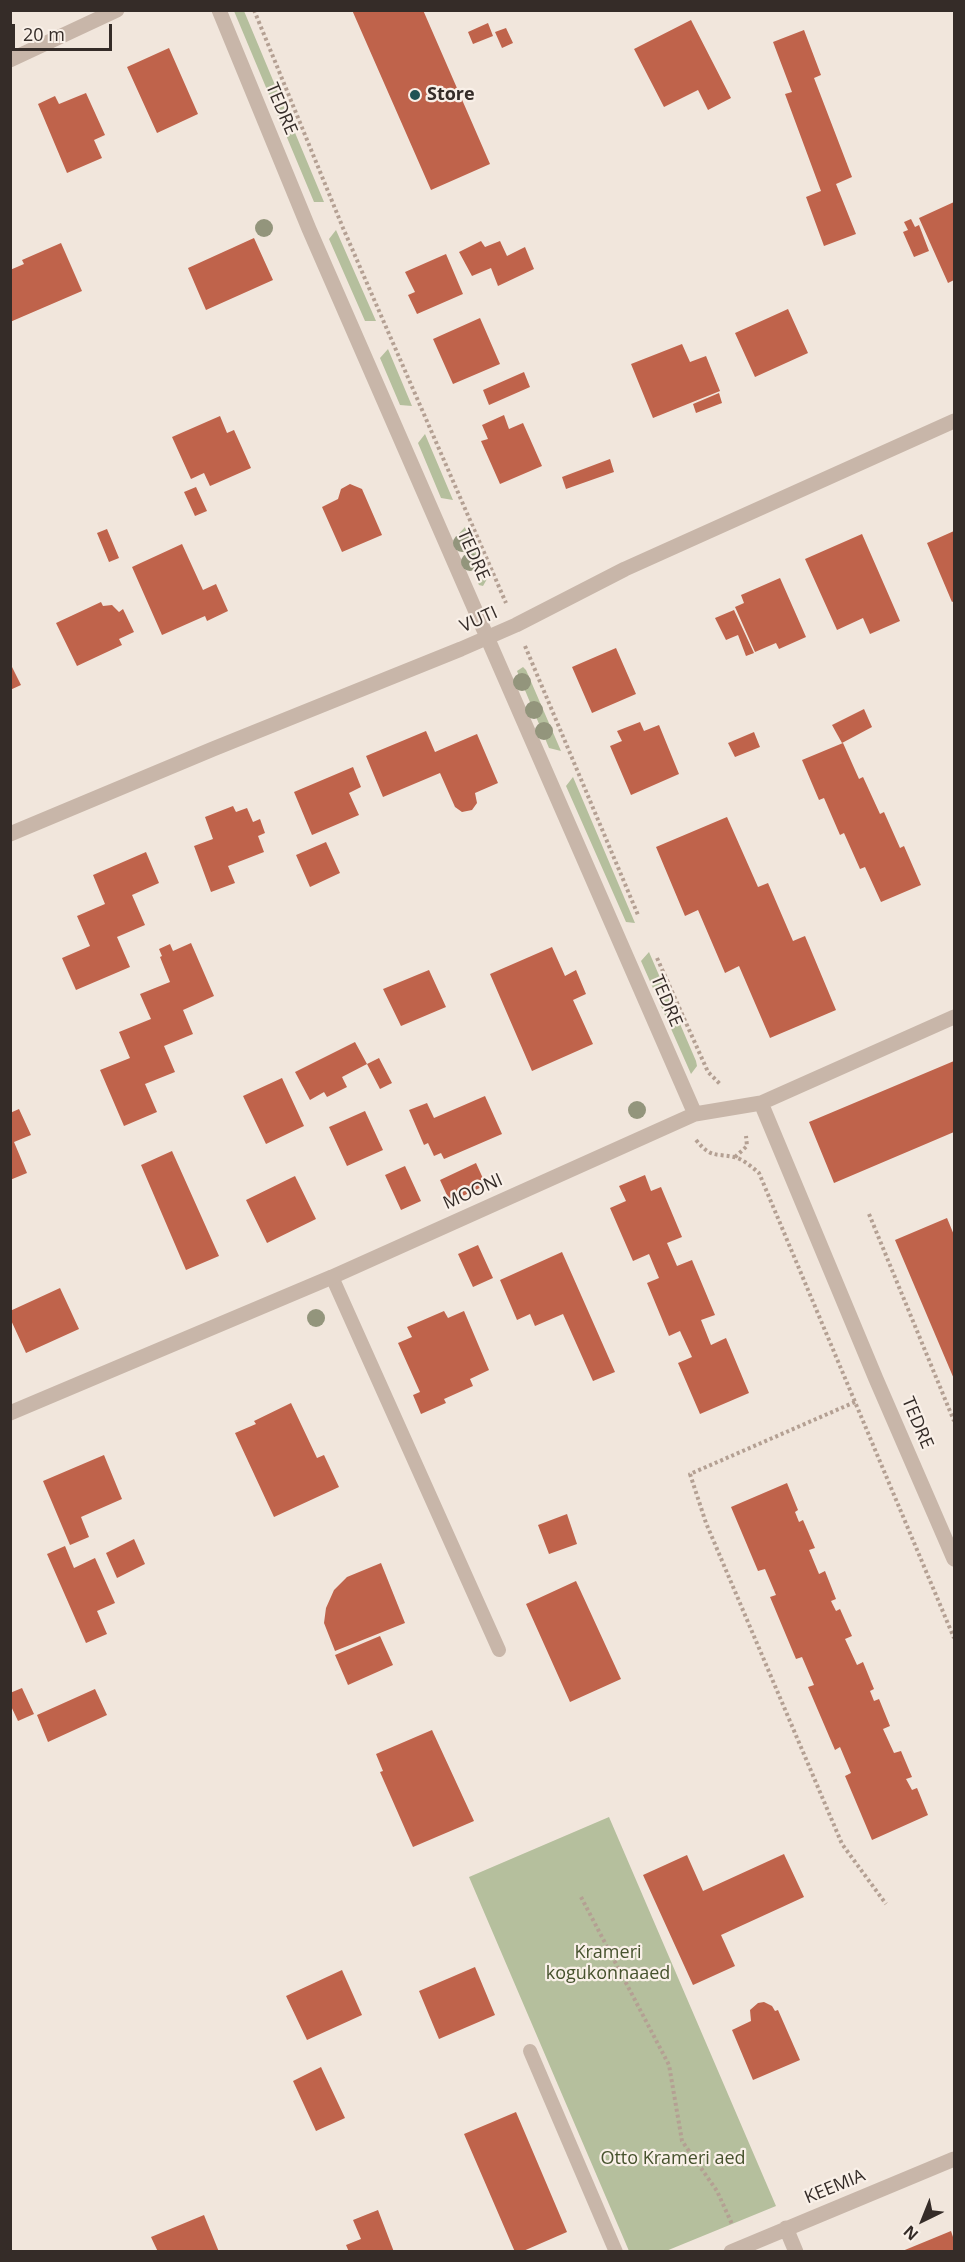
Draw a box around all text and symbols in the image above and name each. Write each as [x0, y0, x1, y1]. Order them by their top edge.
scale bar [15, 12, 116, 50]
text: 20 m [23, 22, 65, 46]
street label: TEDRE [260, 80, 302, 138]
place label: Store [427, 84, 475, 106]
marker: Store [408, 88, 422, 102]
street label: TEDRE [452, 526, 494, 584]
street label: VUTI [457, 602, 501, 638]
street label: TEDRE [645, 972, 687, 1030]
street label: MOONI [440, 1169, 506, 1215]
street label: TEDRE [896, 1394, 938, 1452]
park label: Krameri kogukonnaaed [546, 1942, 670, 1984]
park label: Otto Krameri aed [600, 2148, 746, 2170]
street label: KEEMIA [801, 2165, 869, 2209]
north arrow [893, 2190, 953, 2250]
text: N [898, 2221, 923, 2246]

